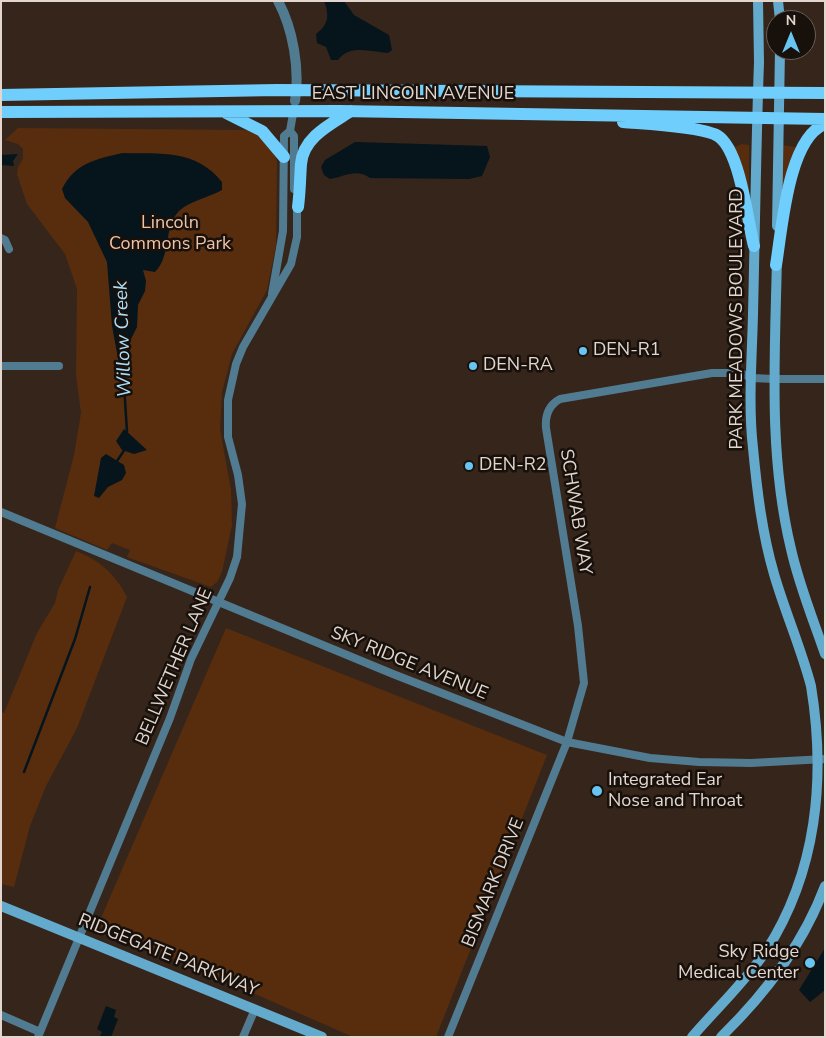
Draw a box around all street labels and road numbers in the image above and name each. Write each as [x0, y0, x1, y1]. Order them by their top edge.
street label: EAST LINCOLN AVENUE [312, 84, 514, 106]
street label: PARK MEADOWS BOULEVARD [727, 188, 749, 450]
street label: SCHWAB WAY [554, 448, 596, 576]
street label: BELLWETHER LANE [132, 585, 218, 749]
street label: SKY RIDGE AVENUE [327, 623, 491, 705]
street label: BISMARK DRIVE [458, 815, 530, 951]
street label: RIDGEGATE PARKWAY [75, 910, 261, 1002]

